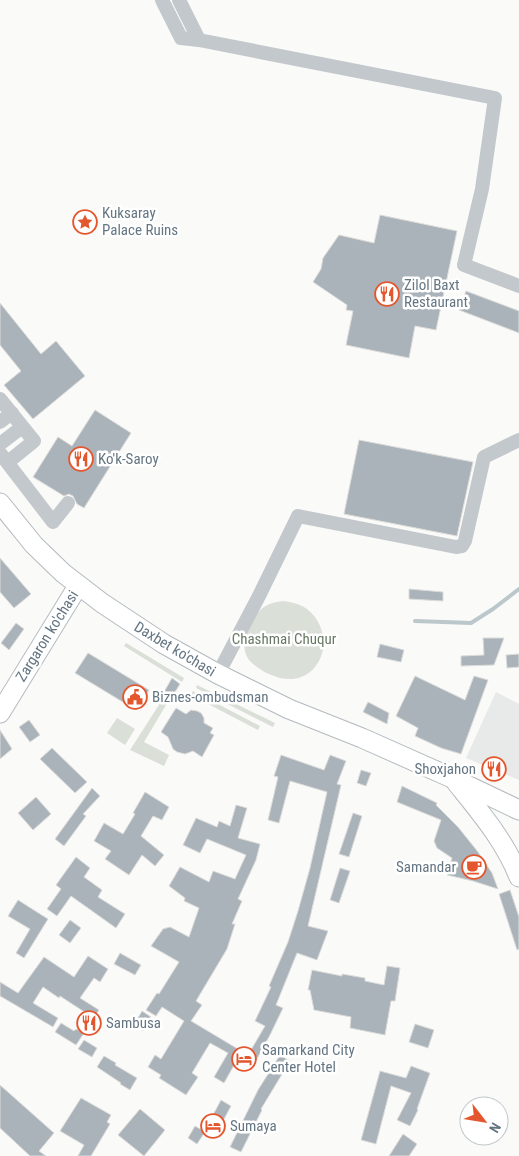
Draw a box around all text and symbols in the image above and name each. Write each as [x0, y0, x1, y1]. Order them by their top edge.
place label: Kuksaray Palace Ruins [102, 204, 178, 239]
place icon: Kuksaray Palace Ruins [72, 209, 98, 235]
place label: Zilol Baxt Restaurant [404, 276, 468, 311]
restaurant icon: Zilol Baxt Restaurant [374, 281, 400, 307]
restaurant icon: Ko'k-Saroy [68, 446, 94, 472]
place label: Ko'k-Saroy [98, 450, 159, 468]
street label: Zargaron ko'chasi [12, 587, 82, 685]
street label: Daxbet ko'chasi [131, 618, 219, 680]
park label: Chashmai Chuqur [232, 630, 337, 648]
public building icon: Biznes-ombudsman [122, 684, 148, 710]
place label: Biznes-ombudsman [152, 688, 269, 706]
restaurant icon: Shoxjahon [481, 756, 507, 782]
place label: Shoxjahon [414, 760, 476, 778]
cafe icon: Samandar [461, 854, 487, 880]
place label: Samandar [396, 858, 456, 876]
restaurant icon: Sambusa [76, 1010, 102, 1036]
place label: Sambusa [106, 1014, 161, 1032]
place label: Samarkand City Center Hotel [262, 1041, 355, 1076]
hotel icon: Samarkand City Center Hotel [231, 1046, 257, 1072]
north arrow [459, 1096, 509, 1146]
hotel icon: Sumaya [200, 1113, 226, 1139]
place label: Sumaya [230, 1117, 277, 1135]
text: N [486, 1120, 504, 1135]

